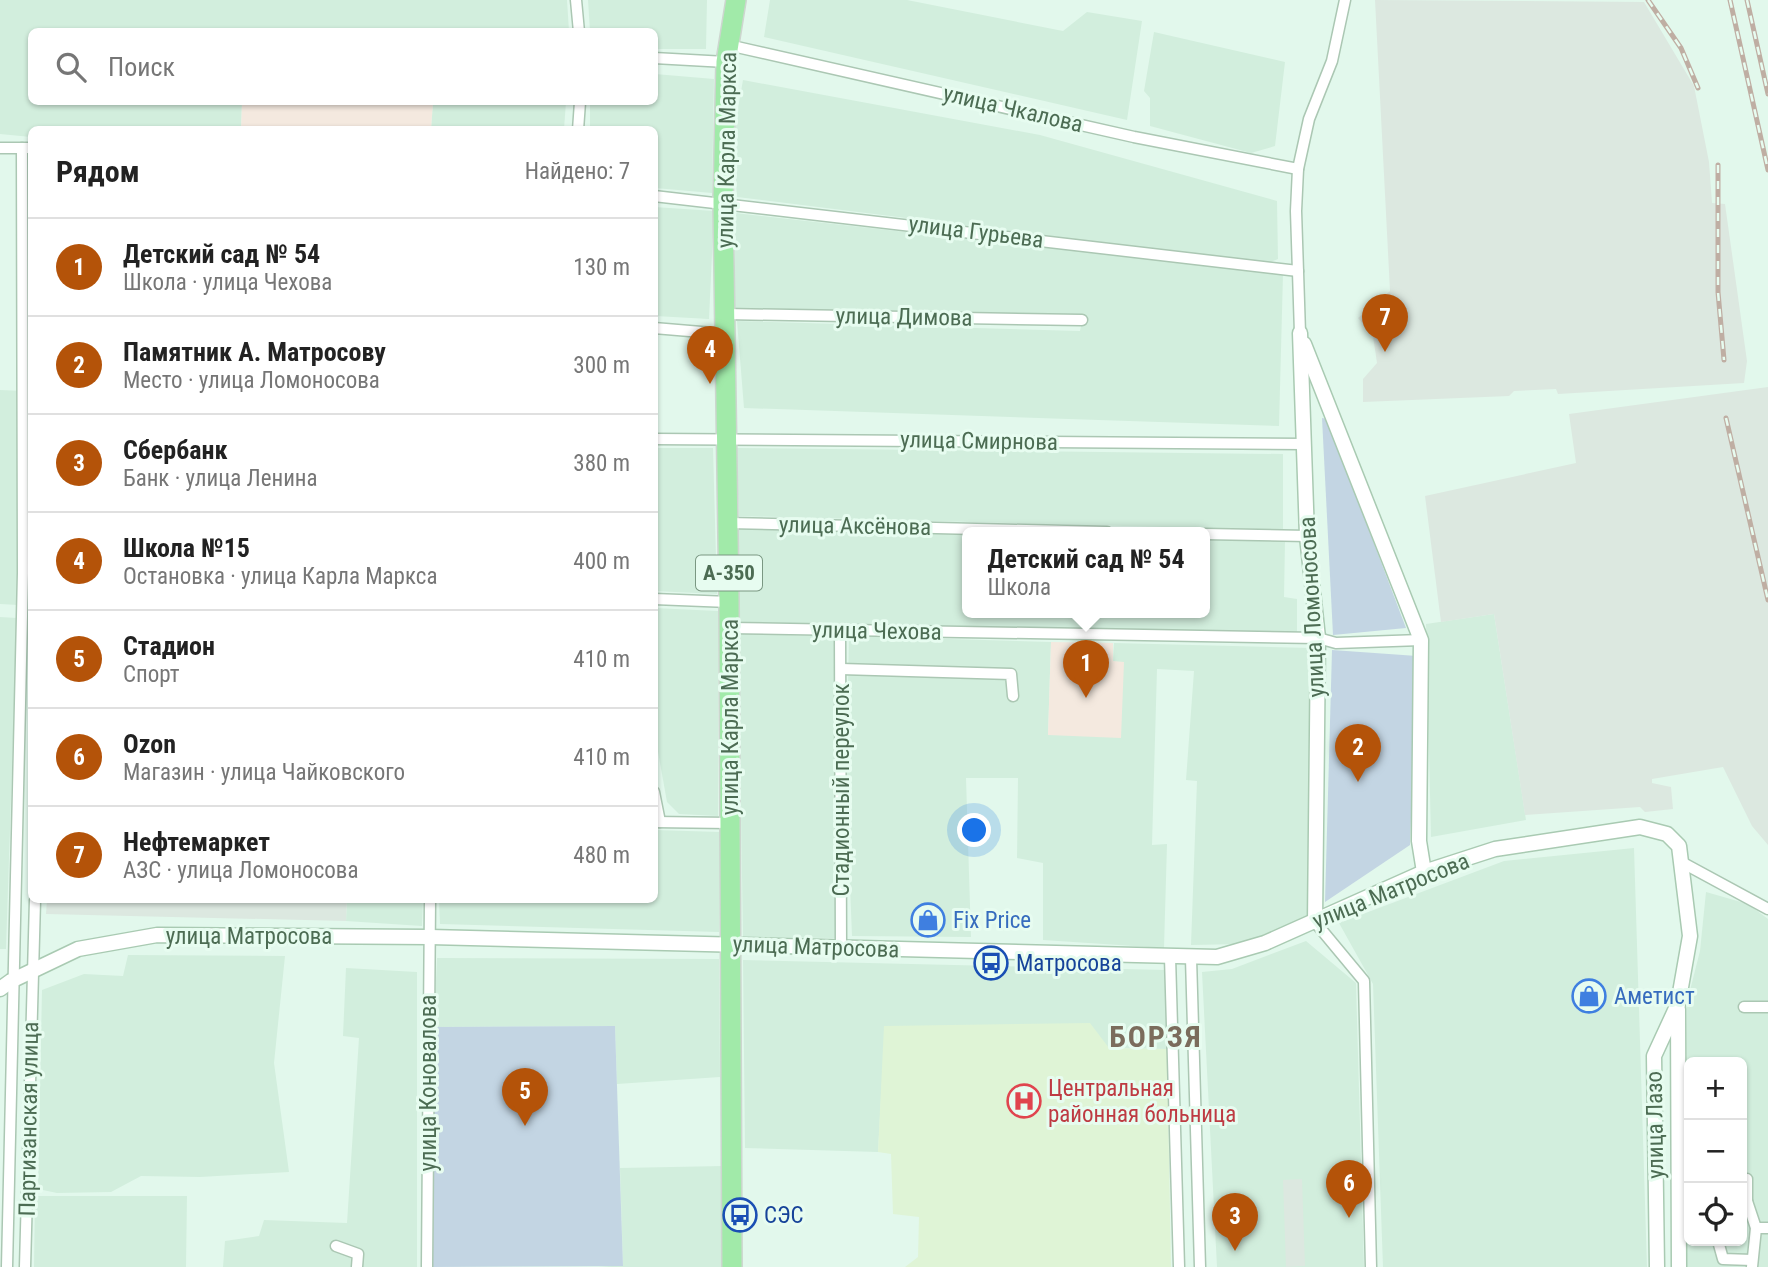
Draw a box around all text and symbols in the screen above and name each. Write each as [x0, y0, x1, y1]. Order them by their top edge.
search box [28, 28, 658, 105]
icon: search [52, 48, 90, 86]
text: Поиск [108, 52, 175, 82]
street label: улица Карла Маркса [712, 52, 742, 248]
street label: улица Чкалова [940, 80, 1086, 138]
text: Рядом [56, 154, 140, 189]
text: Найдено: 7 [525, 158, 630, 185]
street label: улица Гурьева [907, 210, 1045, 254]
text: Детский сад № 54 [123, 239, 320, 269]
text: 1 [73, 254, 85, 281]
text: 130 m [573, 254, 630, 281]
text: Школа · улица Чехова [123, 269, 332, 296]
pin: 7 [1362, 294, 1408, 352]
street label: улица Димова [835, 302, 973, 332]
pin: 4 [687, 326, 733, 384]
text: Памятник А. Матросову [123, 337, 386, 367]
text: 2 [73, 352, 85, 379]
text: 300 m [573, 352, 630, 379]
text: Место · улица Ломоносова [123, 367, 380, 394]
street label: улица Смирнова [900, 426, 1058, 456]
text: Сбербанк [123, 435, 228, 465]
text: 3 [73, 450, 85, 477]
text: 380 m [573, 450, 630, 477]
text: Банк · улица Ленина [123, 465, 318, 492]
street label: улица Аксёнова [779, 511, 931, 541]
street label: улица Ломоносова [1294, 516, 1330, 698]
popup [962, 527, 1210, 618]
text: Школа №15 [123, 533, 250, 563]
text: Детский сад № 54 [987, 544, 1185, 574]
text: 4 [73, 548, 85, 575]
text: 400 m [573, 548, 630, 575]
road number: А-350 [696, 556, 762, 590]
text: Остановка · улица Карла Маркса [123, 563, 437, 590]
text: Школа [987, 574, 1051, 601]
street label: улица Чехова [812, 616, 942, 646]
street label: улица Карла Маркса [717, 619, 744, 815]
text: Стадион [123, 631, 215, 661]
pin: 1 [1063, 640, 1109, 698]
text: 5 [73, 646, 85, 673]
text: 410 m [573, 646, 630, 673]
text: Спорт [123, 661, 180, 688]
street label: Стадионный переулок [828, 683, 855, 897]
pin: 2 [1335, 724, 1381, 782]
text: Ozon [123, 729, 176, 759]
text: 6 [73, 744, 85, 771]
text: 410 m [573, 744, 630, 771]
text: Магазин · улица Чайковского [123, 759, 405, 786]
your location [957, 813, 991, 847]
text: Нефтемаркет [123, 827, 270, 857]
text: 7 [73, 842, 85, 869]
text: 480 m [573, 842, 630, 869]
street label: улица Матросова [1309, 847, 1473, 935]
text: АЗС · улица Ломоносова [123, 857, 358, 884]
shop icon: Fix Price [909, 901, 947, 939]
place label: Fix Price [953, 907, 1031, 934]
street label: улица Матросова [166, 923, 332, 950]
street label: улица Матросова [732, 931, 900, 963]
bus stop icon: Матросова [972, 944, 1010, 982]
place label: Матросова [1016, 950, 1122, 977]
shop icon: Аметист [1570, 977, 1608, 1015]
place label: Аметист [1614, 983, 1695, 1010]
street label: улица Коновалова [415, 995, 442, 1171]
district label: БОРЗЯ [1109, 1019, 1203, 1054]
street label: Партизанская улица [14, 1021, 44, 1217]
map controls [1684, 1057, 1747, 1246]
button: + [1684, 1057, 1747, 1120]
pin: 5 [502, 1068, 548, 1126]
street label: улица Лазо [1641, 1071, 1669, 1179]
place label: Центральная районная больница [1048, 1075, 1236, 1128]
hospital icon: Центральная районная больница [1005, 1082, 1043, 1120]
button: − [1684, 1120, 1747, 1183]
pin: 6 [1326, 1160, 1372, 1218]
button: locate [1684, 1183, 1747, 1246]
pin: 3 [1212, 1193, 1258, 1251]
bus stop icon: СЭС [721, 1196, 759, 1234]
place label: СЭС [764, 1202, 804, 1229]

